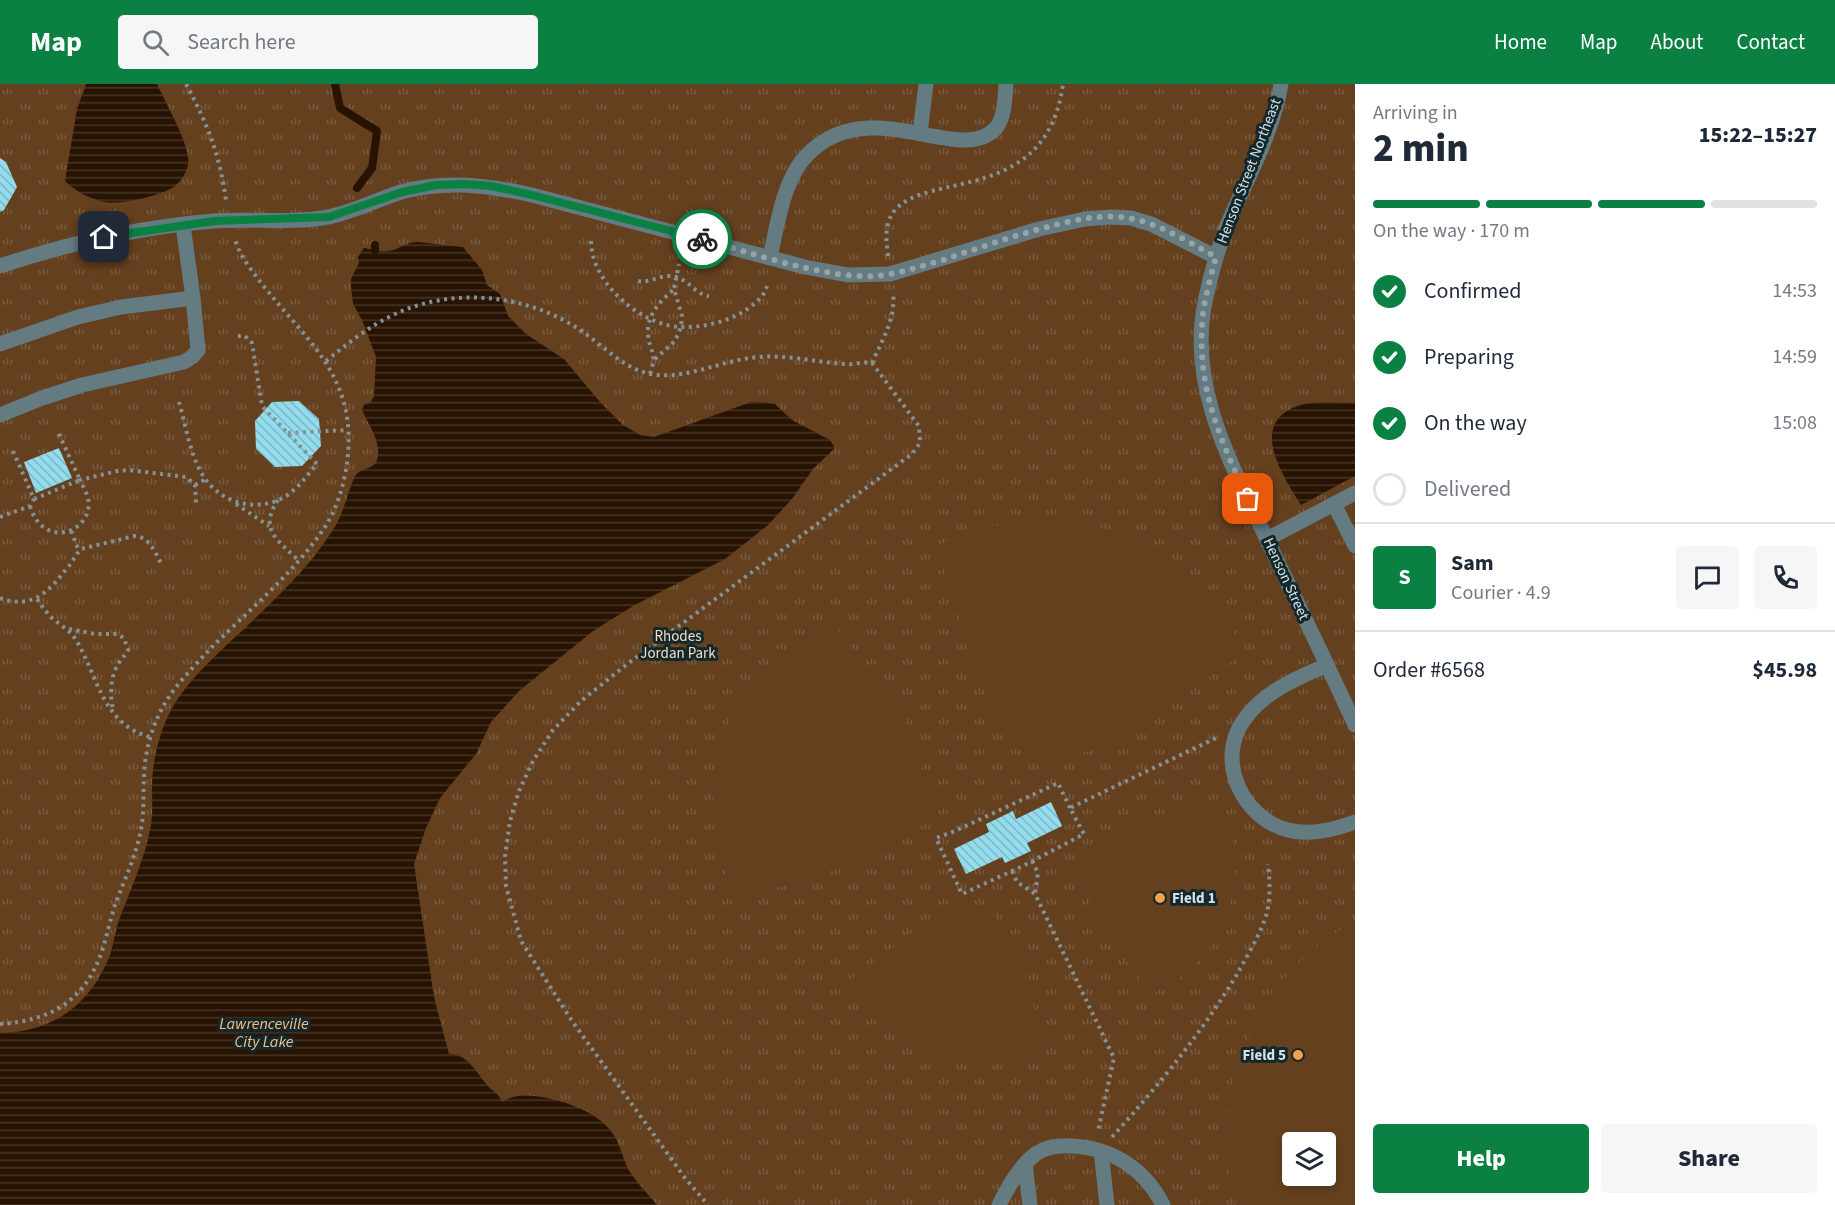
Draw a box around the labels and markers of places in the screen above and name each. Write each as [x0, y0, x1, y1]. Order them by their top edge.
pin [78, 211, 129, 262]
pin [1222, 473, 1273, 524]
place label: Field 1 [1172, 888, 1216, 909]
marker: Field 1 [1153, 891, 1167, 905]
place label: Field 5 [1242, 1045, 1286, 1066]
marker: Field 5 [1291, 1048, 1305, 1062]

